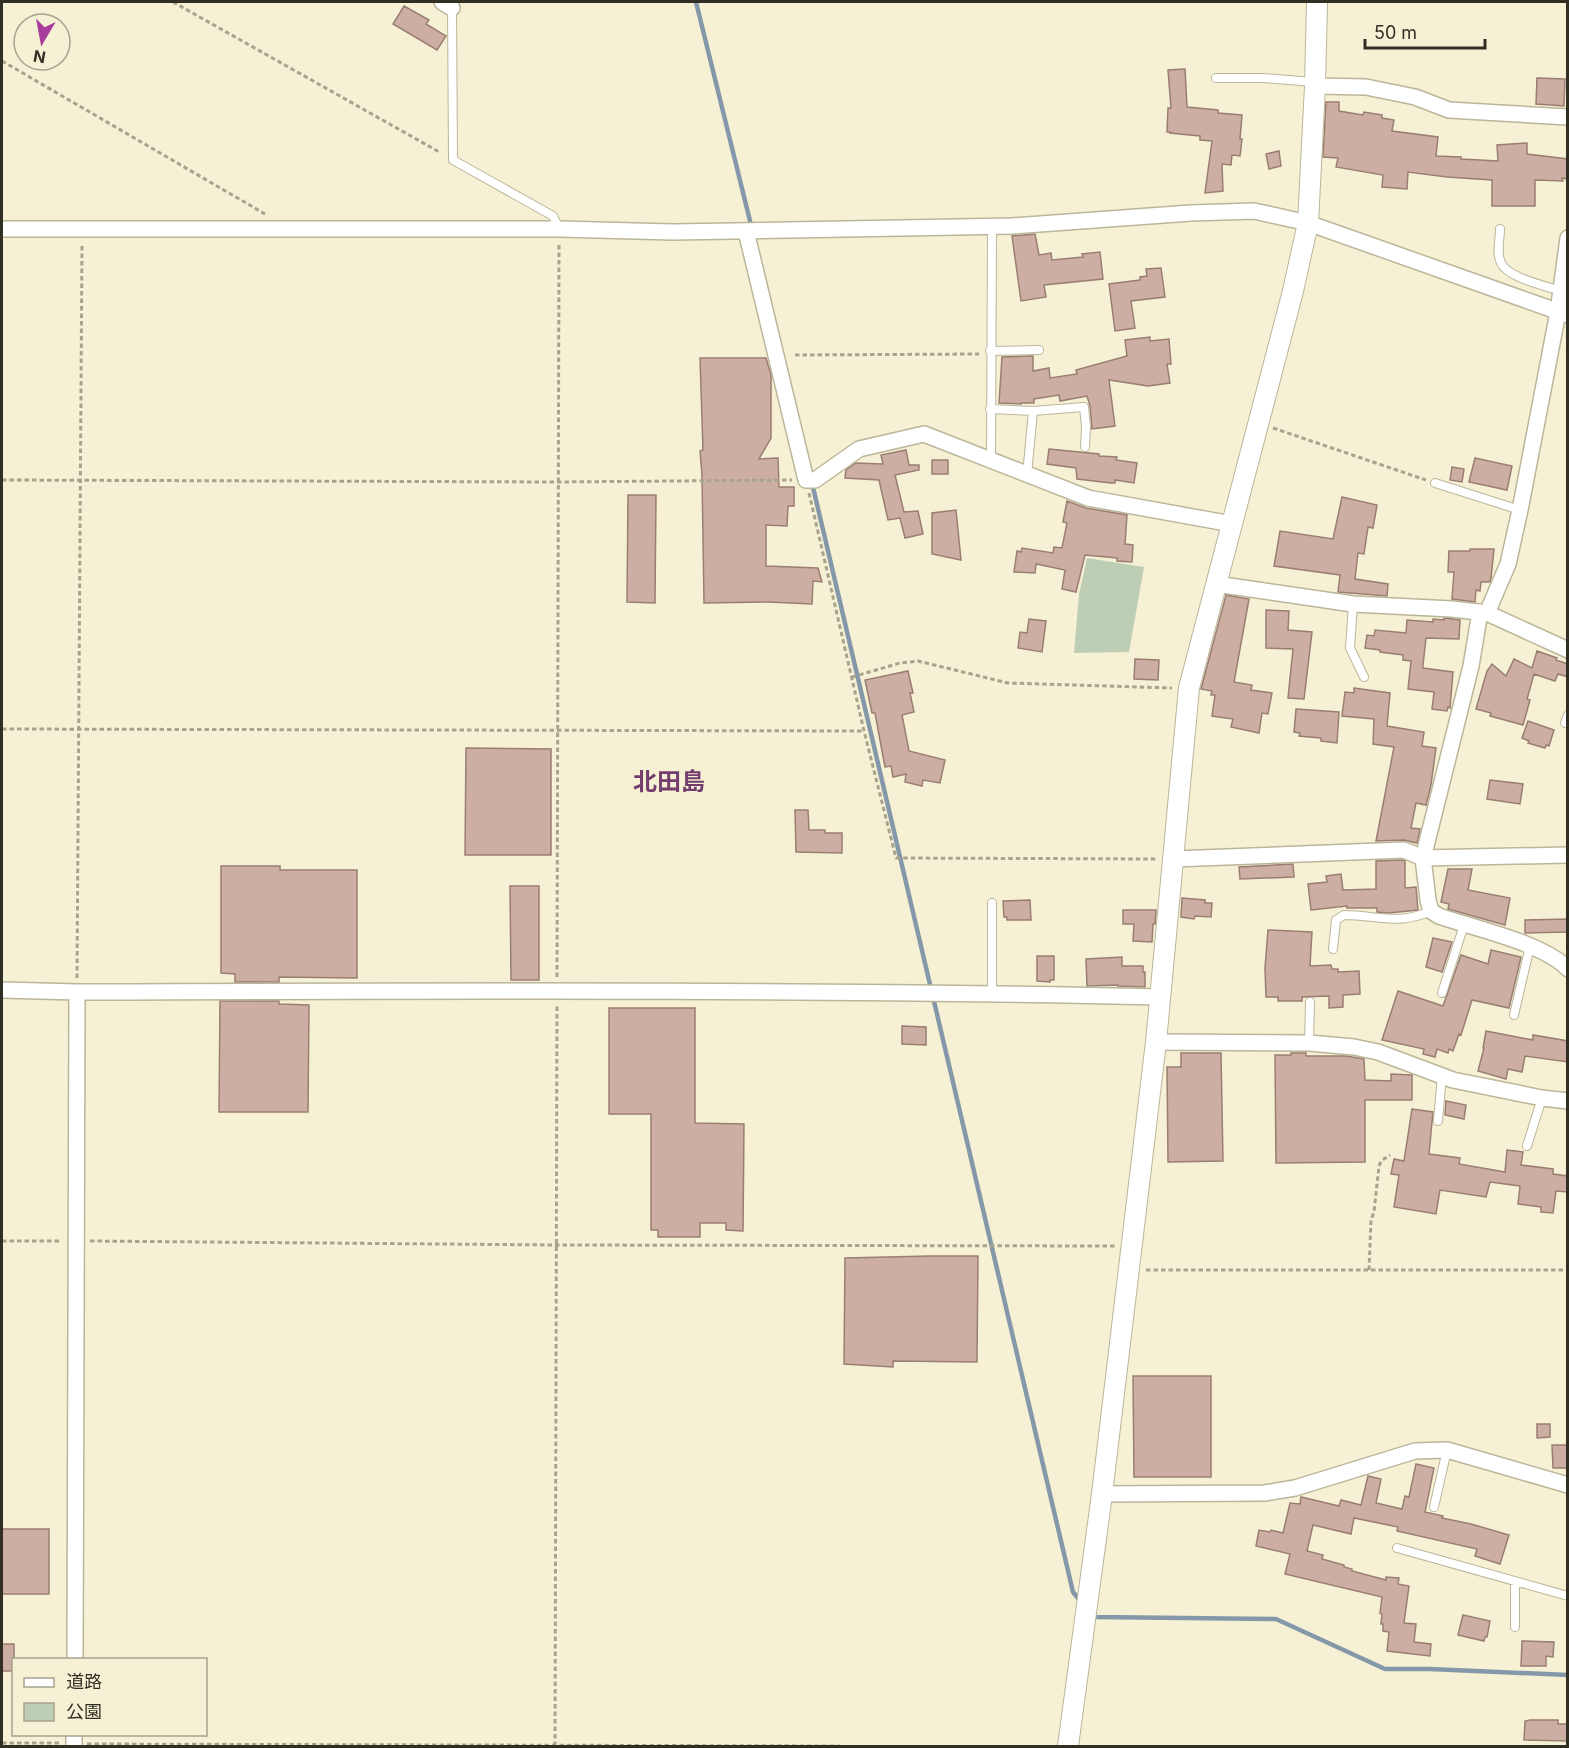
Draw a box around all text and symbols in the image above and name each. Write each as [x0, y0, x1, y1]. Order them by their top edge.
north arrow [12, 12, 72, 72]
scale bar [1365, 12, 1485, 50]
text: 50 m [1374, 22, 1417, 43]
text: N [32, 46, 47, 68]
district label: 北田島 [633, 767, 705, 796]
legend [12, 1658, 207, 1736]
text: 道路 [66, 1671, 102, 1692]
text: 公園 [66, 1701, 102, 1722]

